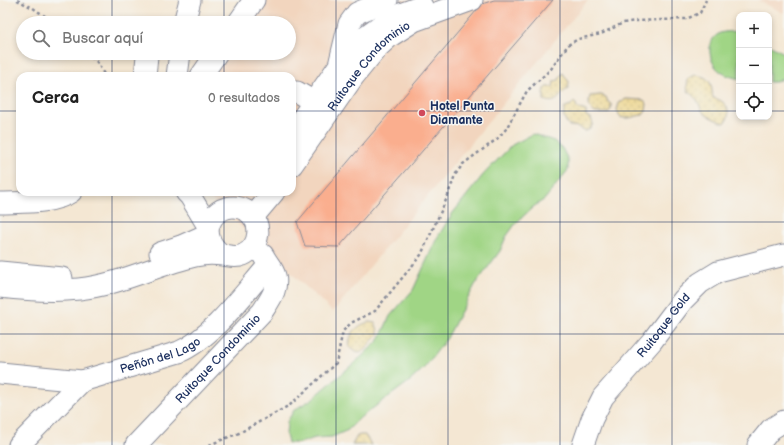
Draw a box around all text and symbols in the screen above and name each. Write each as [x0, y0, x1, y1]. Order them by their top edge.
map controls [736, 12, 772, 120]
button: + [736, 12, 772, 48]
search box [16, 16, 296, 60]
street label: Ruitoque Condominio [325, 18, 413, 114]
icon: search [30, 27, 52, 49]
text: Buscar aquí [62, 29, 143, 48]
button: − [736, 48, 772, 84]
button: locate [736, 84, 772, 120]
text: Cerca [32, 88, 79, 108]
text: 0 resultados [208, 90, 280, 106]
place label: Hotel Punta Diamante [430, 99, 494, 128]
marker: Hotel Punta Diamante [417, 108, 427, 118]
street label: Ruitoque Gold [634, 290, 694, 361]
street label: Ruitoque Condominio [172, 311, 264, 407]
street label: Peñón del Lago [118, 334, 204, 377]

